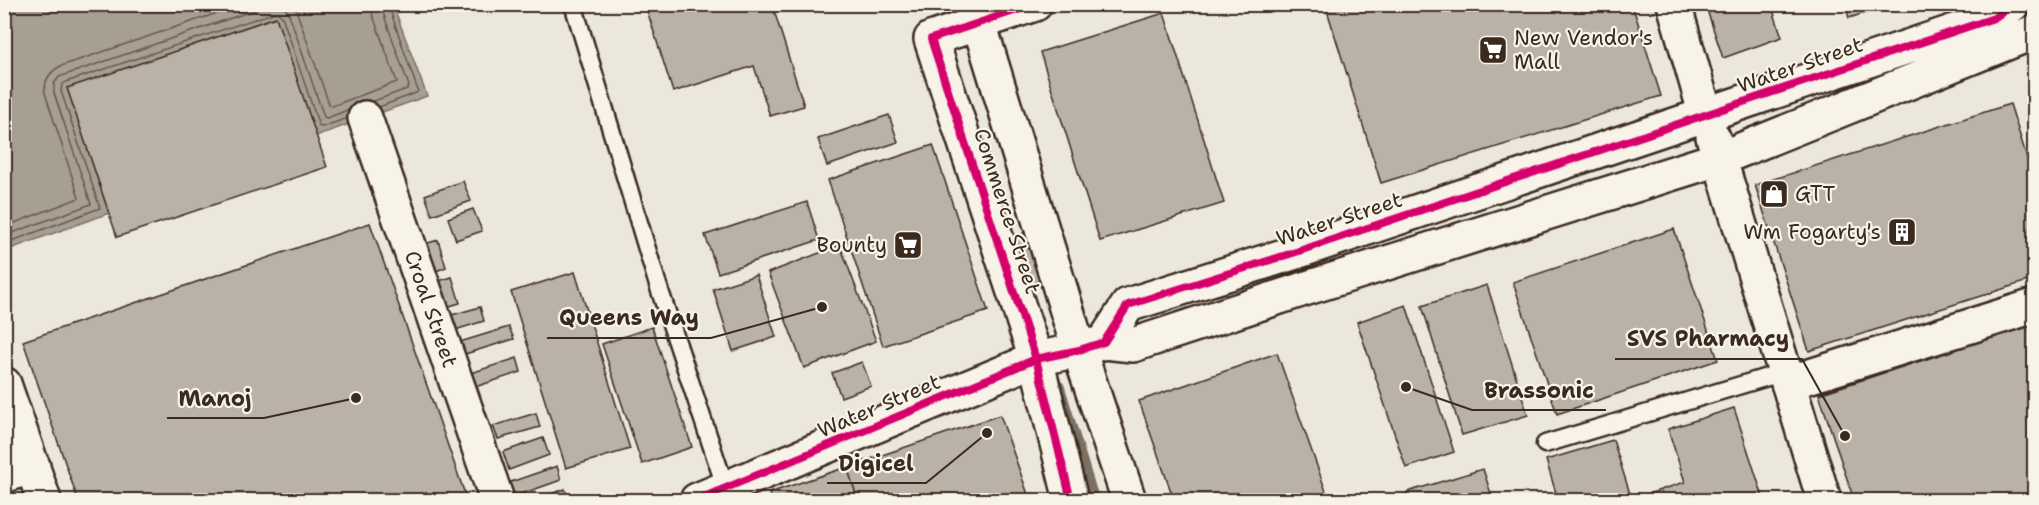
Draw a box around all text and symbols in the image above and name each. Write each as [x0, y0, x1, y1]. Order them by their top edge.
place label: New Vendor's Mall [1514, 24, 1653, 76]
street label: Water Street [1734, 30, 1866, 100]
supermarket icon: New Vendor's Mall [1477, 34, 1509, 66]
street label: Commerce Street [967, 125, 1047, 297]
shop icon: GTT [1758, 178, 1790, 210]
place label: GTT [1795, 180, 1836, 208]
street label: Water Street [1272, 185, 1406, 253]
building icon: Wm Fogarty's [1886, 216, 1918, 248]
place label: Wm Fogarty's [1743, 218, 1881, 246]
supermarket icon: Bounty [892, 229, 924, 261]
place label: Bounty [816, 231, 887, 259]
street label: Croal Street [398, 247, 464, 371]
callout: Queens Way [547, 298, 711, 338]
text: Queens Way [559, 303, 699, 332]
callout: SVS Pharmacy [1615, 319, 1802, 359]
text: SVS Pharmacy [1627, 324, 1789, 353]
street label: Water Street [813, 368, 945, 444]
callout: Brassonic [1472, 370, 1606, 410]
text: Brassonic [1484, 376, 1594, 405]
callout: Manoj [167, 378, 264, 418]
text: Manoj [179, 384, 251, 413]
callout: Digicel [827, 443, 926, 483]
text: Digicel [838, 449, 914, 478]

